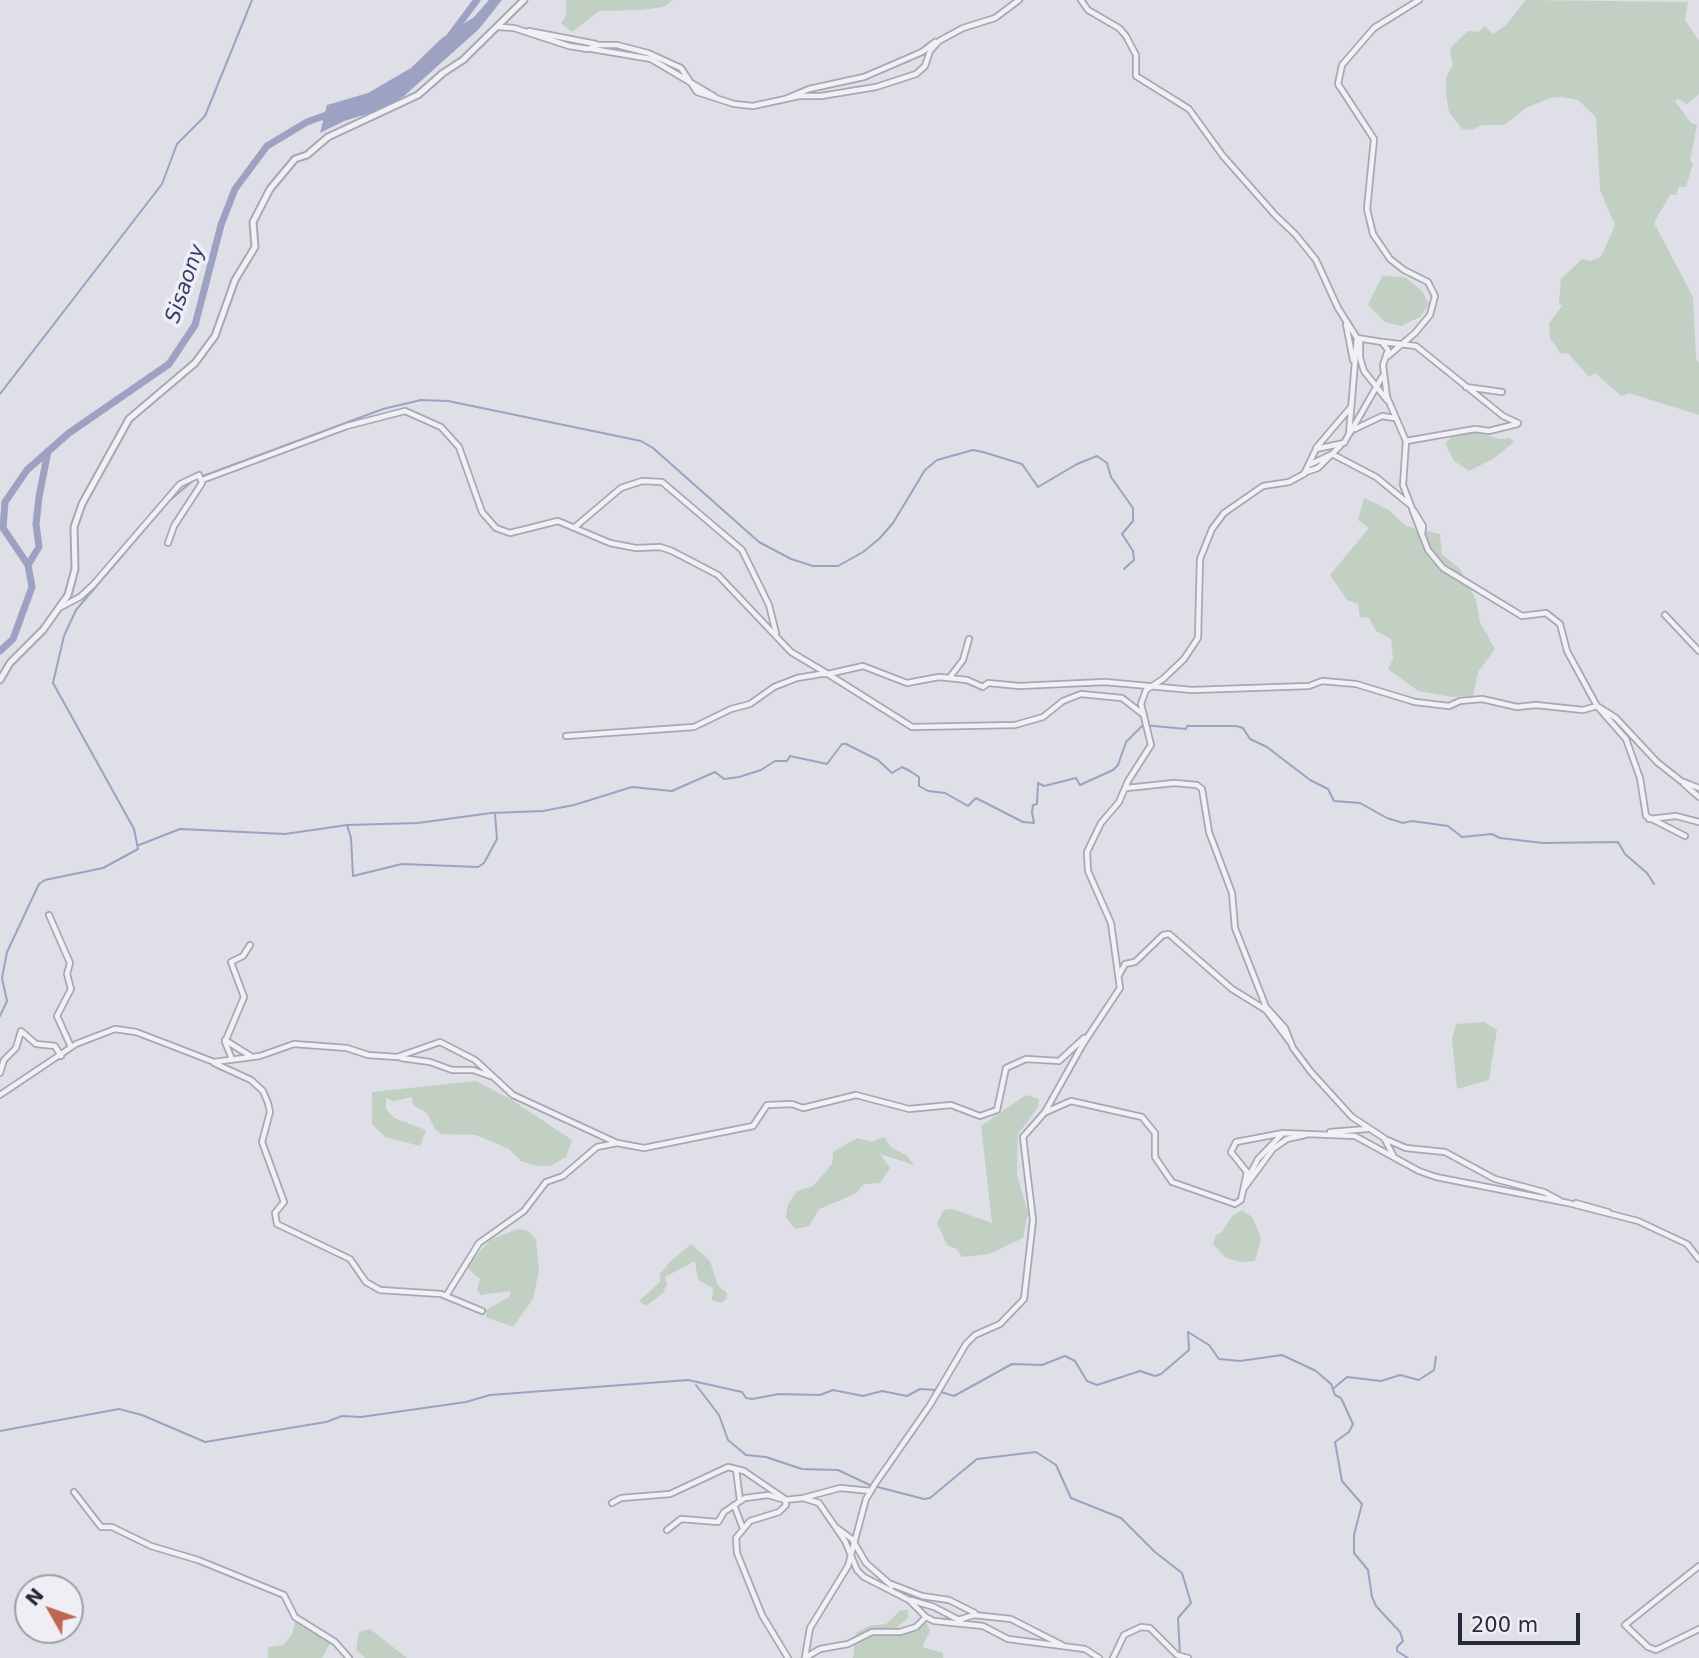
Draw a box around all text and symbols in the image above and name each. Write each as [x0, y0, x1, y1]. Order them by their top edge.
water label: Sisaony [161, 241, 211, 327]
north arrow [14, 1574, 84, 1644]
text: N [21, 1584, 48, 1610]
scale bar [1461, 1598, 1584, 1642]
text: 200 m [1471, 1613, 1538, 1637]

